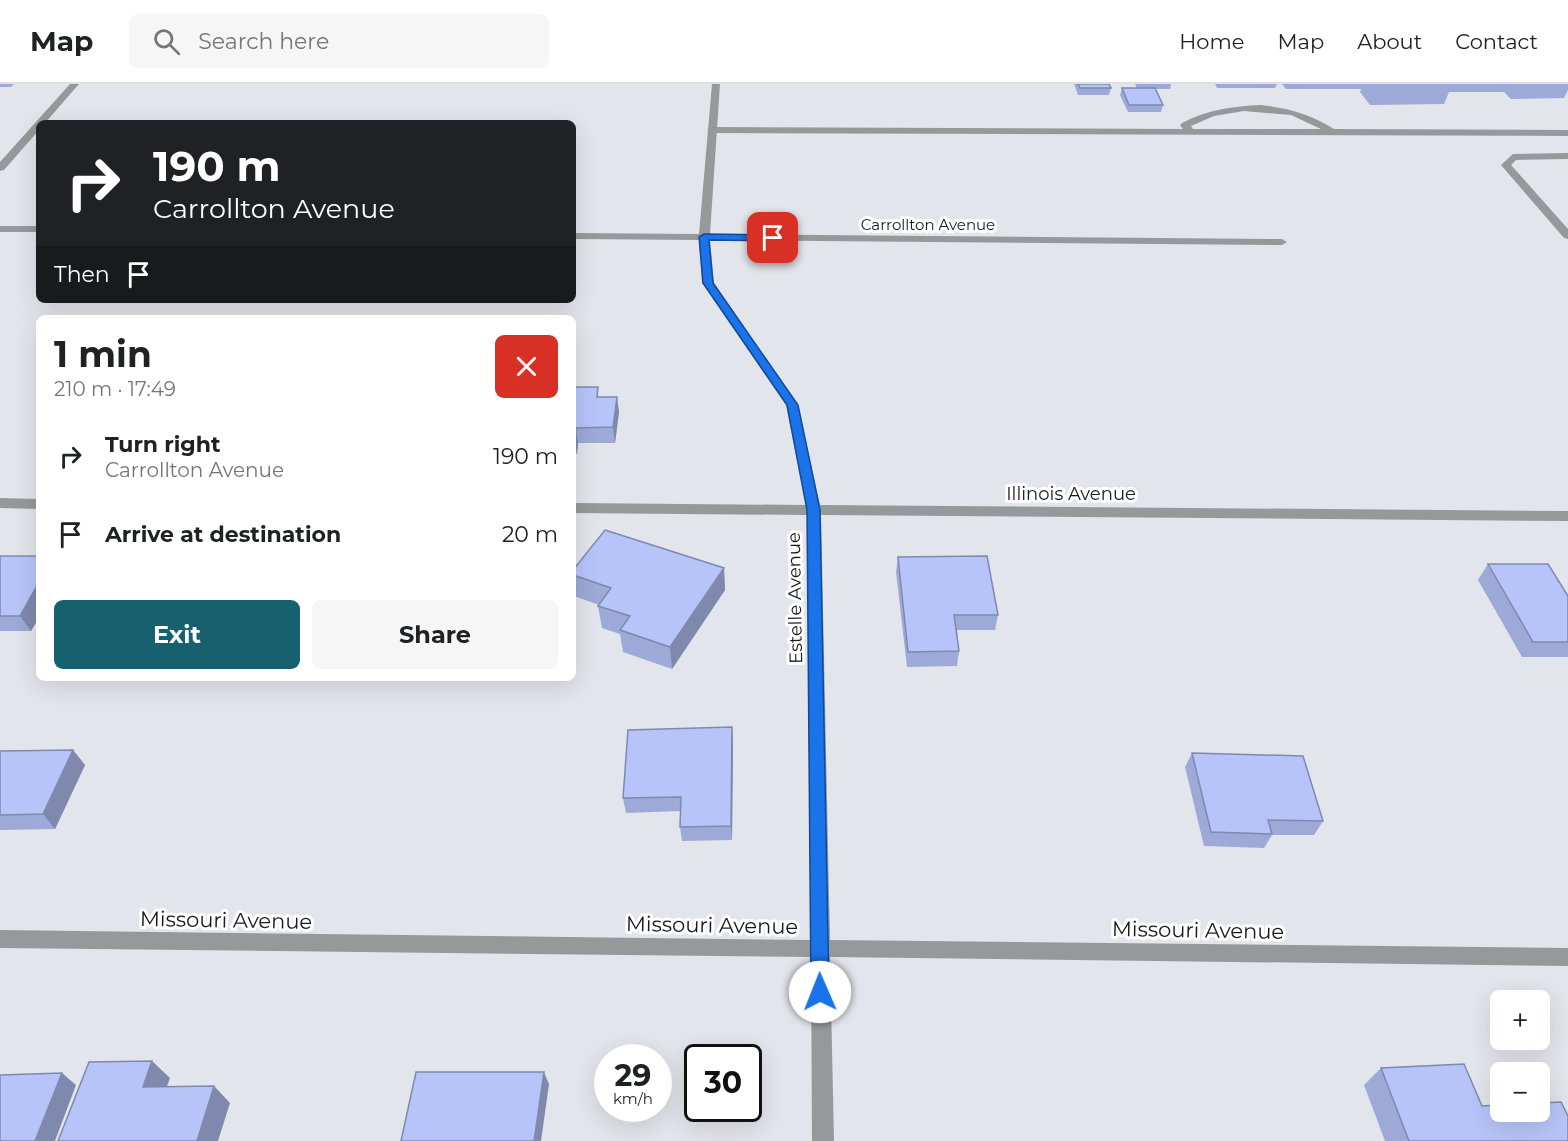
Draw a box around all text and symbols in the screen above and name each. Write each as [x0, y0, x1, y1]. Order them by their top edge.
search box [129, 14, 549, 68]
text: Map [30, 24, 93, 58]
icon: search [150, 25, 183, 58]
text: Search here [198, 28, 329, 55]
text: Home [1179, 29, 1244, 54]
text: Map [1277, 29, 1324, 54]
text: About [1357, 29, 1422, 54]
text: Contact [1455, 29, 1538, 54]
text: 190 m [153, 140, 281, 192]
icon: right [54, 144, 132, 222]
text: Carrollton Avenue [153, 192, 395, 225]
pin [747, 212, 798, 263]
street label: Carrollton Avenue [861, 215, 995, 234]
icon: arrive [756, 221, 789, 254]
icon: arrive [122, 258, 155, 291]
text: Then [54, 261, 110, 288]
text: 1 min [54, 332, 152, 376]
button: close [495, 335, 558, 398]
text: 210 m · 17:49 [54, 377, 176, 401]
text: Turn right [105, 431, 220, 458]
icon: right [54, 440, 87, 473]
text: 190 m [493, 443, 558, 470]
text: Carrollton Avenue [105, 458, 284, 482]
street label: Illinois Avenue [1006, 483, 1136, 505]
icon: arrive [54, 518, 87, 551]
text: Arrive at destination [105, 521, 341, 548]
text: 20 m [502, 521, 558, 548]
street label: Estelle Avenue [783, 532, 807, 664]
button: Exit [54, 600, 300, 669]
button: Share [312, 600, 558, 669]
street label: Missouri Avenue [140, 906, 312, 934]
street label: Missouri Avenue [626, 911, 798, 939]
street label: Missouri Avenue [1112, 916, 1284, 944]
position arrow [788, 960, 852, 1024]
map controls [1490, 990, 1550, 1122]
button: + [1490, 990, 1550, 1050]
speed limit sign: 30 [684, 1044, 762, 1122]
text: 29 [615, 1057, 651, 1094]
button: − [1490, 1062, 1550, 1122]
text: km/h [613, 1089, 653, 1108]

